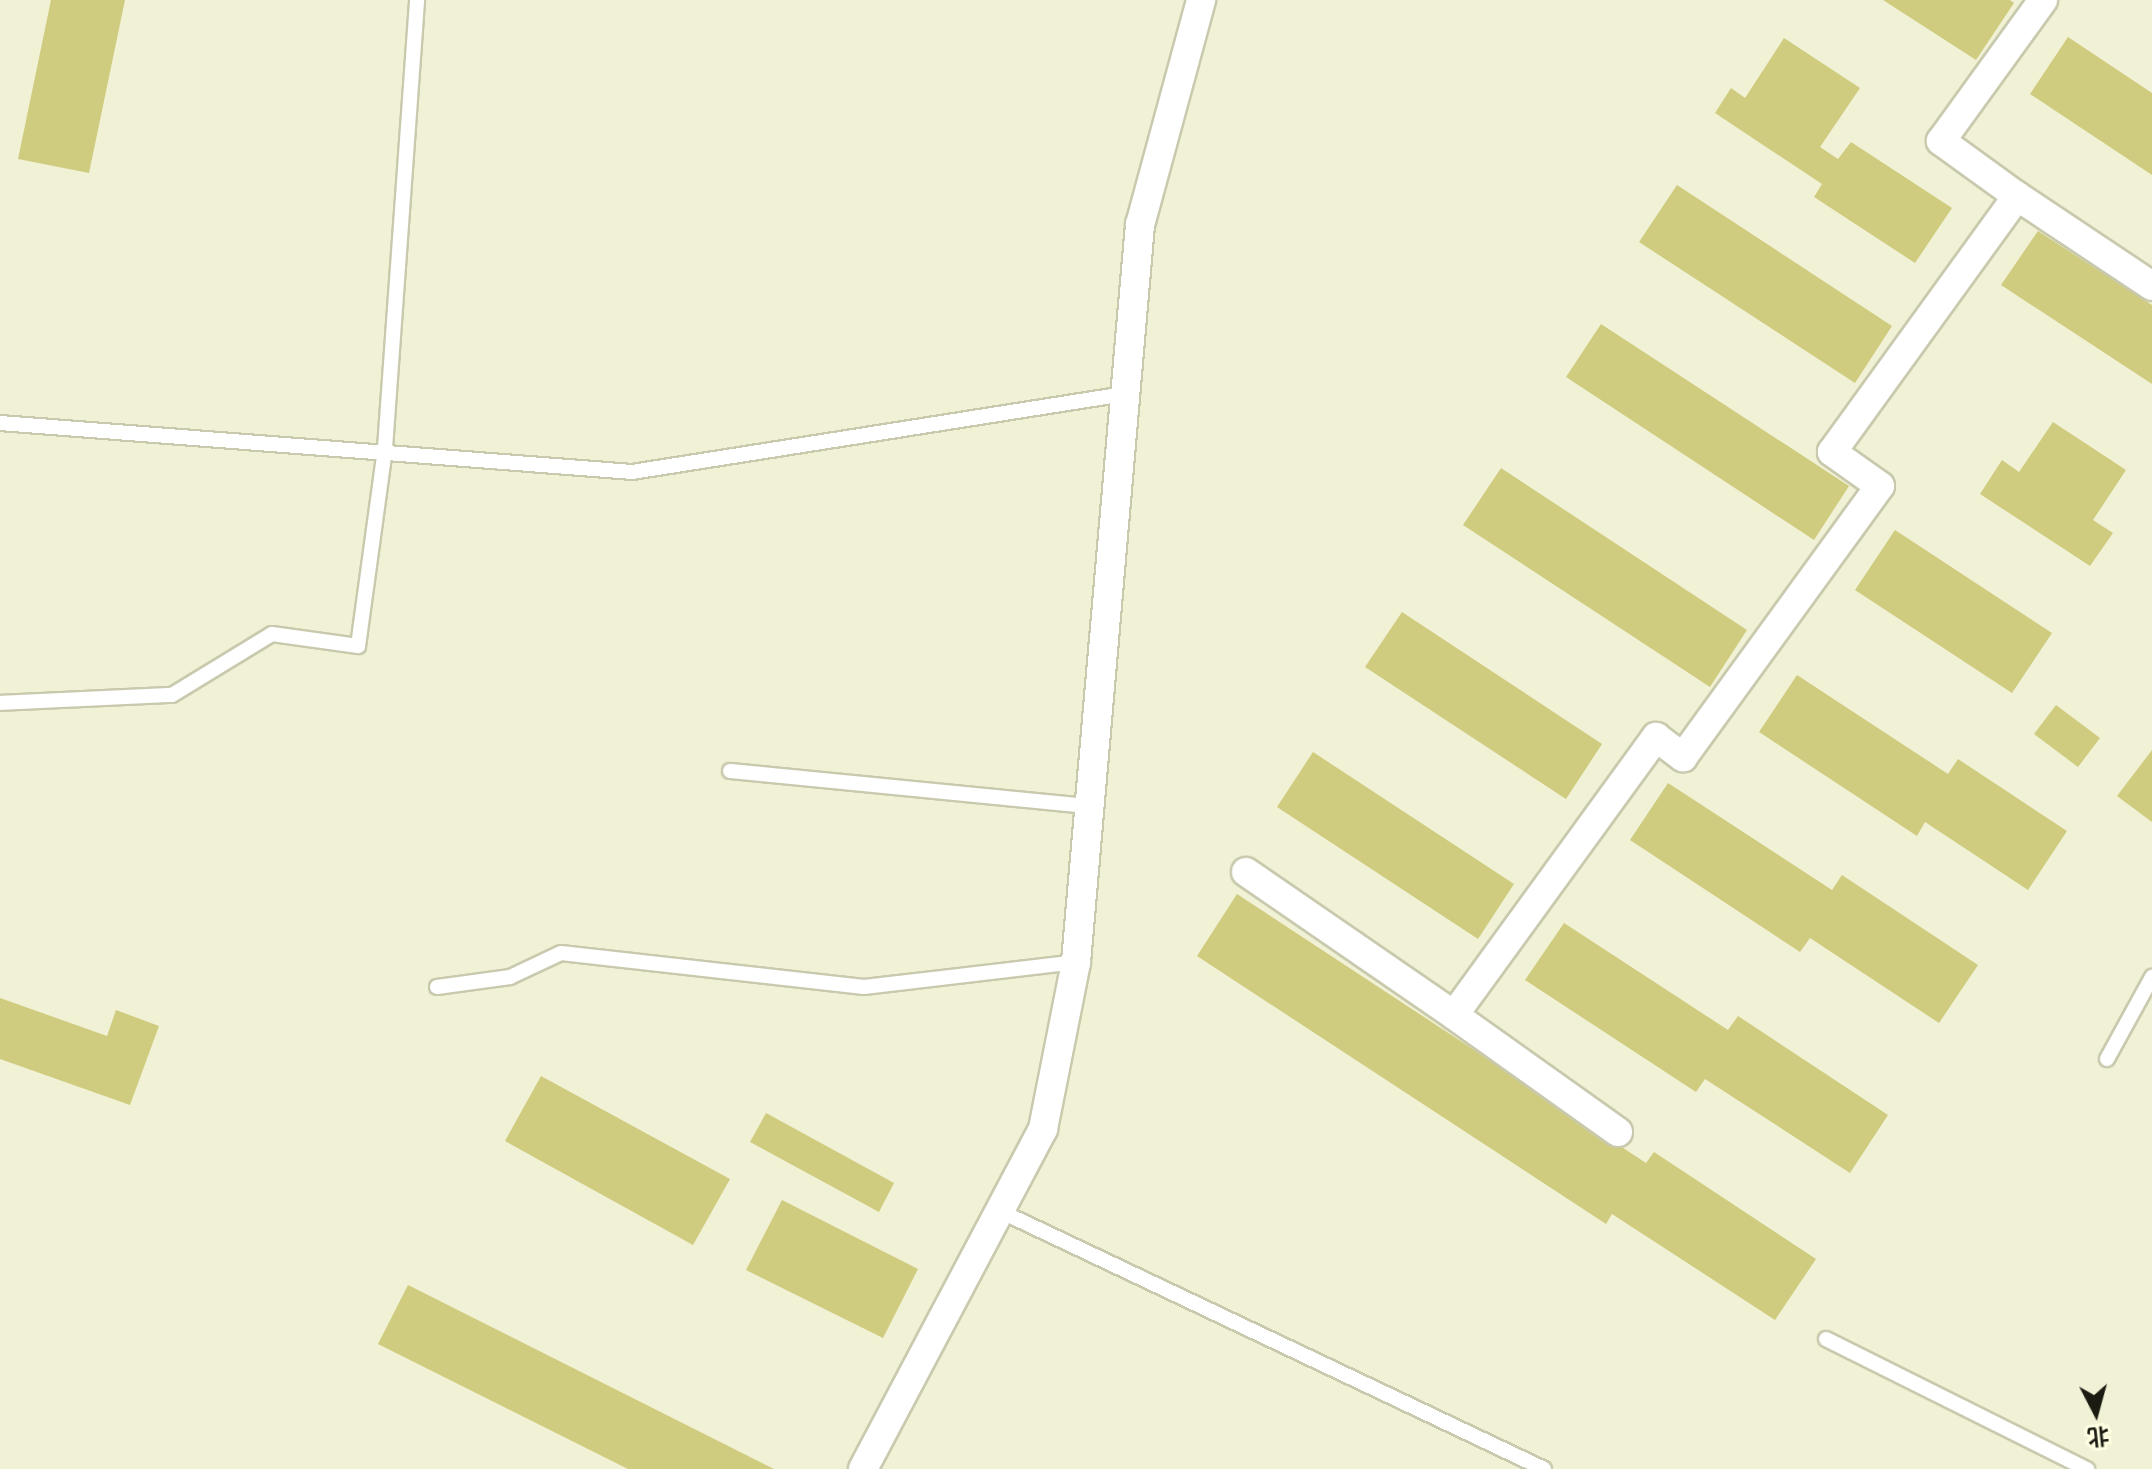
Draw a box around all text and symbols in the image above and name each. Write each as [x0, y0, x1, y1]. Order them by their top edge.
north arrow [2056, 1373, 2136, 1453]
text: 北 [2086, 1422, 2111, 1452]

